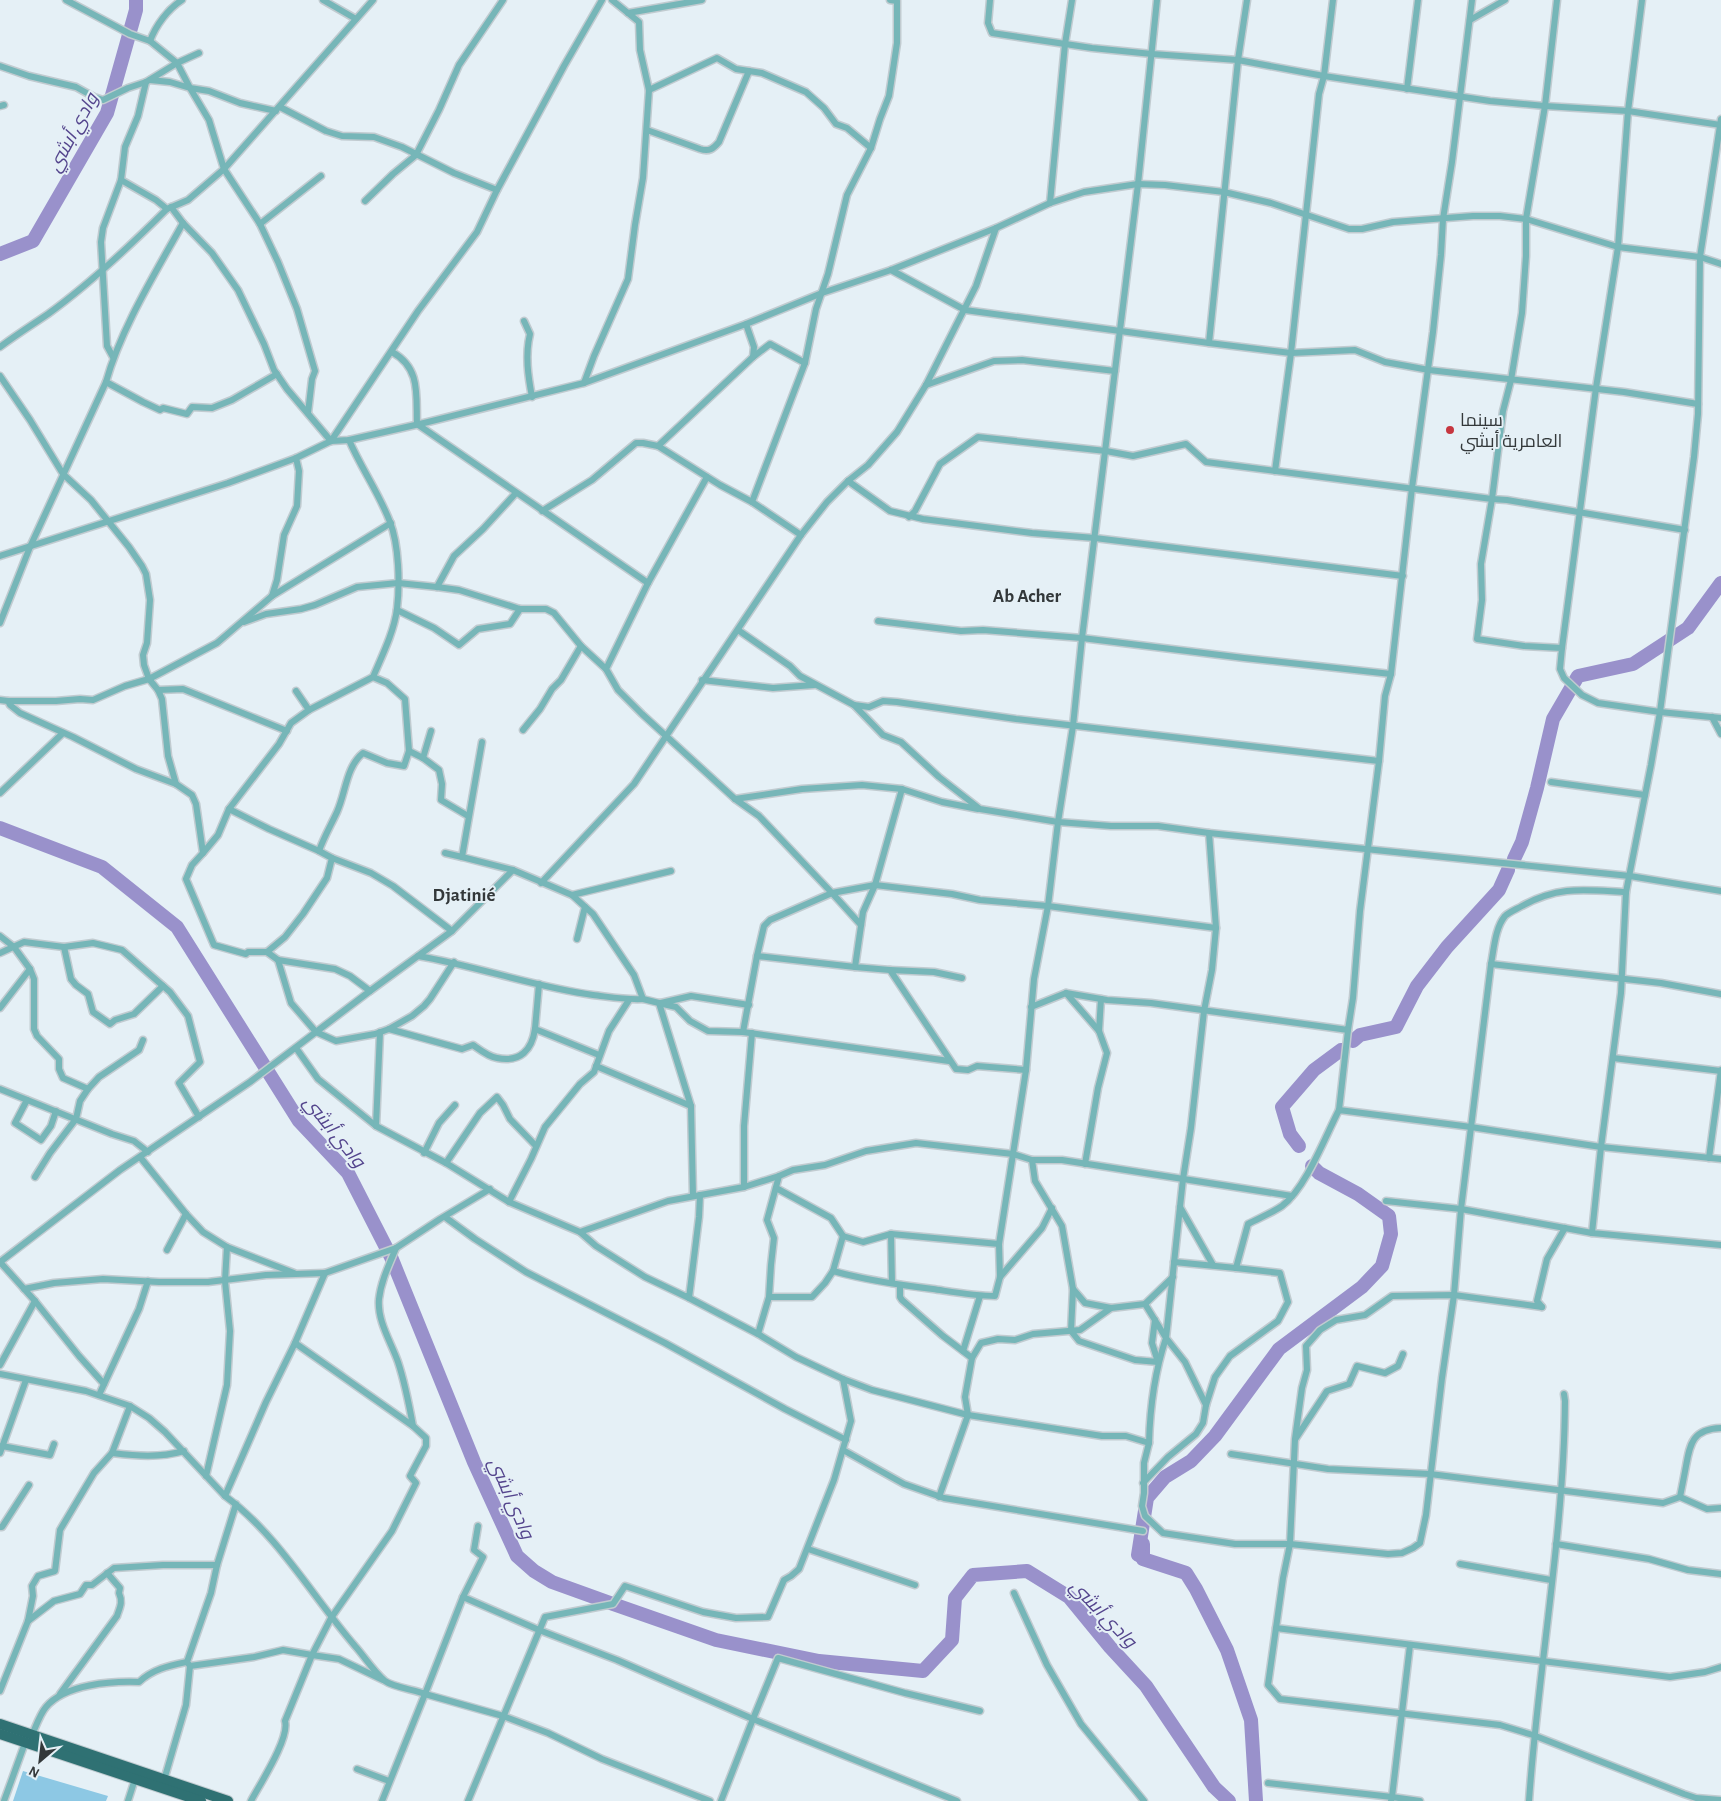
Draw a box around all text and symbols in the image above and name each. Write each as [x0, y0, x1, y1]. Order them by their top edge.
water label: وادي أبشي [41, 87, 107, 177]
place label: سينما العامرية أبشي [1460, 412, 1562, 454]
marker: سينما العامرية أبشي [1444, 424, 1456, 436]
district label: Ab Acher [993, 587, 1062, 606]
district label: Djatinié [433, 886, 495, 905]
water label: وادي أبشي [296, 1090, 372, 1176]
water label: وادي أبشي [480, 1454, 541, 1545]
water label: وادي أبشي [1063, 1574, 1144, 1656]
north arrow [15, 1736, 65, 1786]
text: N [27, 1763, 42, 1780]

